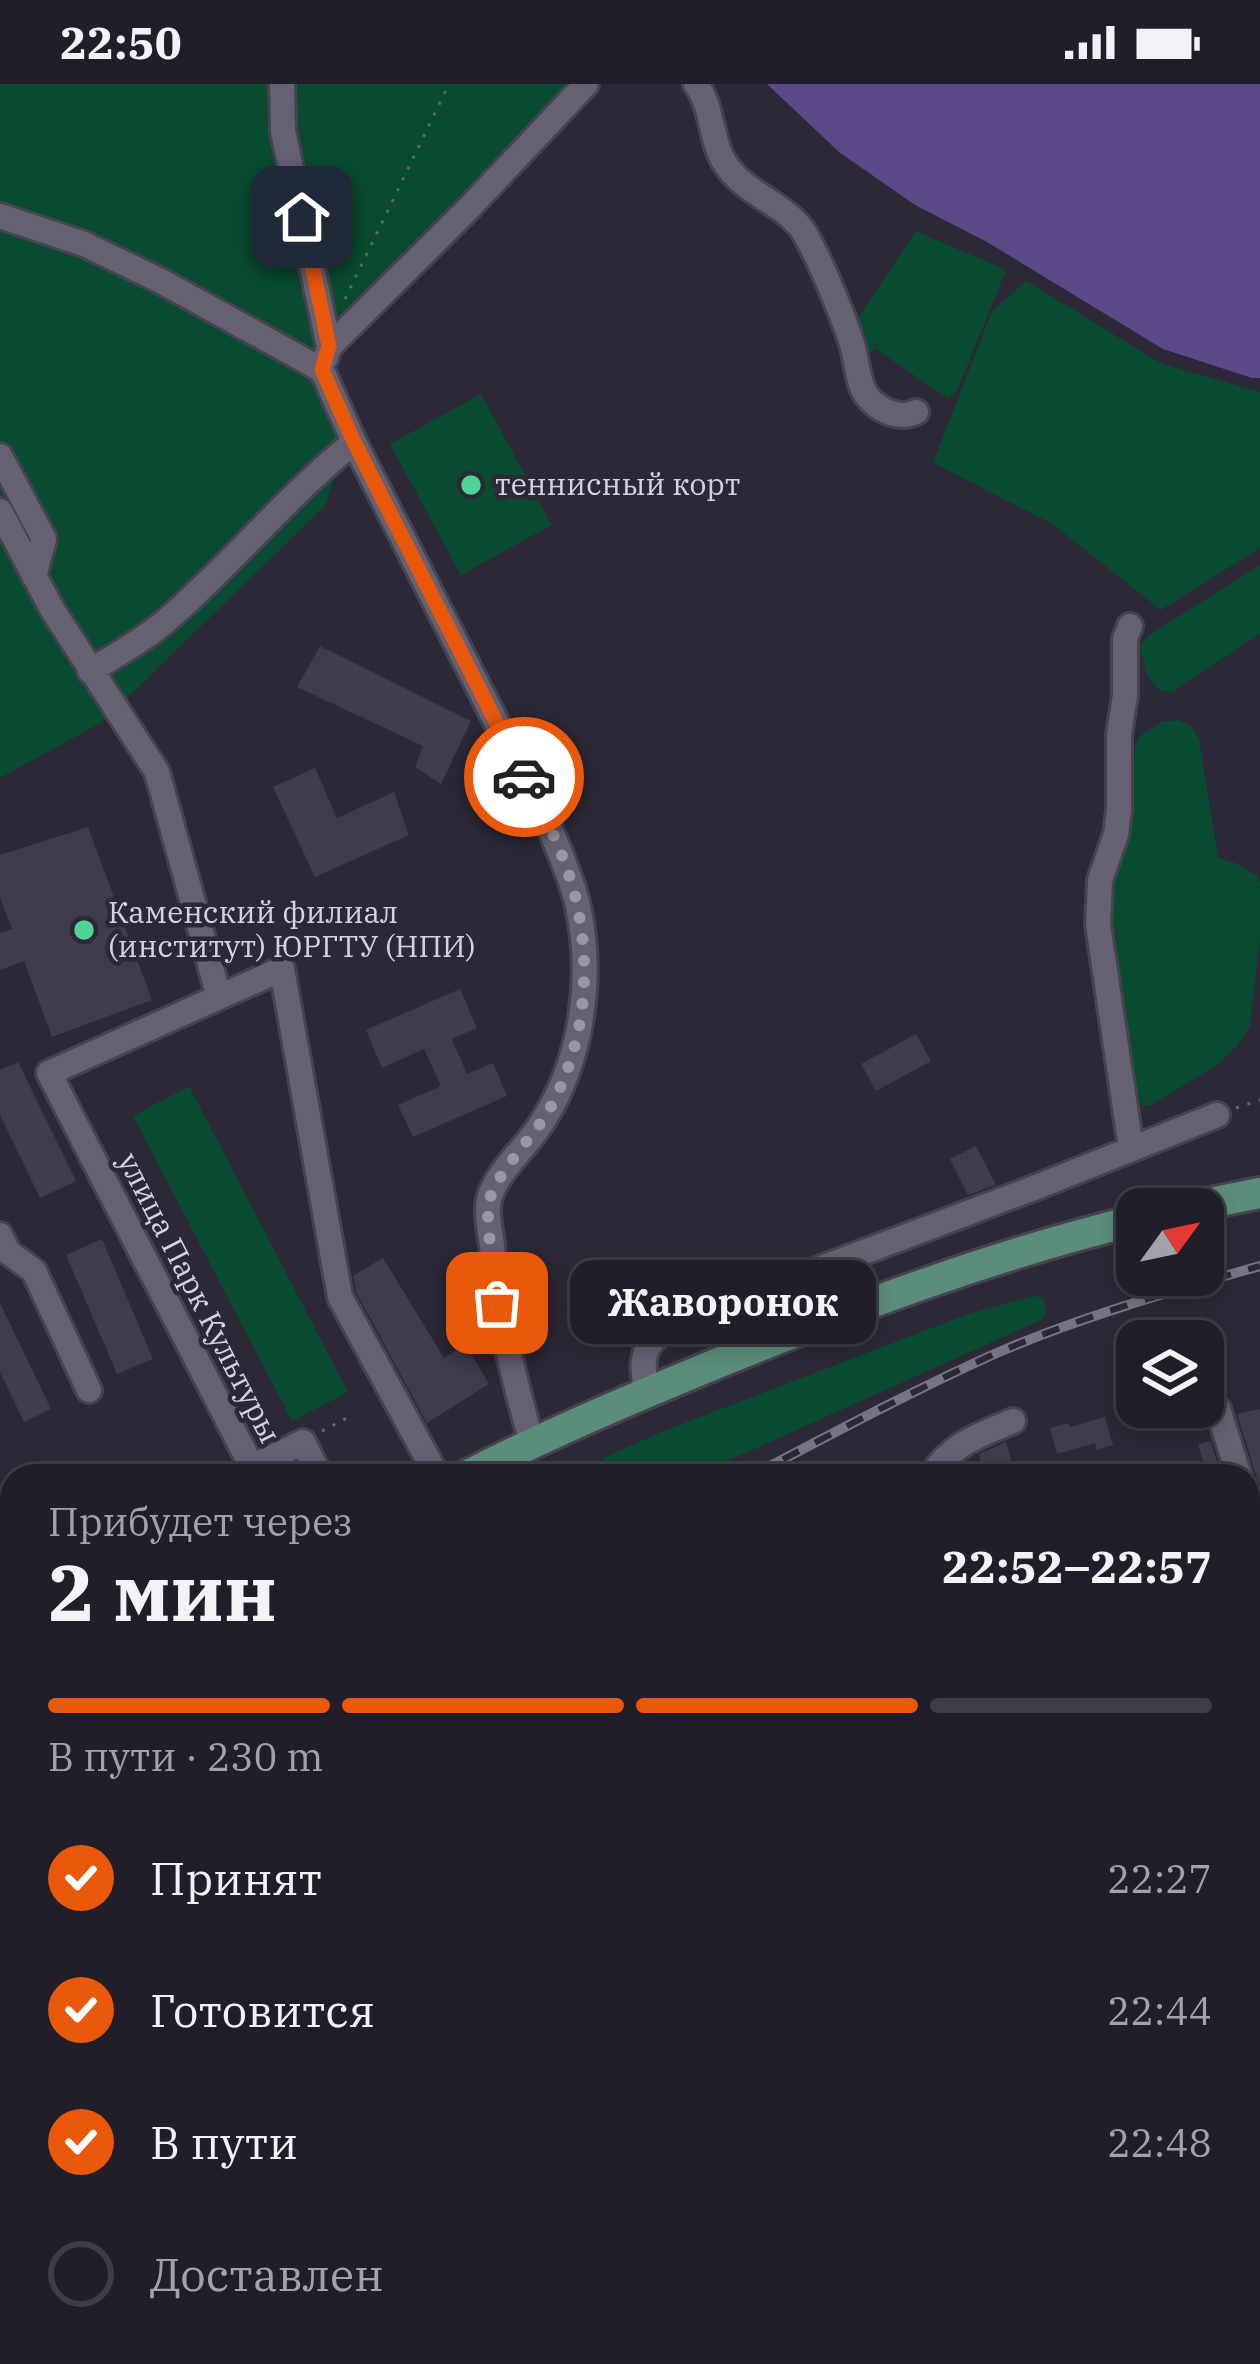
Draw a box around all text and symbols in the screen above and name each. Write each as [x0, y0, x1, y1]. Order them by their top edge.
text: 22:50 [60, 13, 182, 71]
pin [251, 166, 353, 268]
icon: home [269, 184, 335, 250]
place label: теннисный корт [495, 464, 740, 503]
marker: теннисный корт [458, 472, 484, 498]
courier [464, 717, 584, 837]
icon: car [491, 744, 557, 810]
place label: Каменский филиал (институт) ЮРГТУ (НПИ) [108, 892, 476, 965]
marker: Каменский филиал (институт) ЮРГТУ (НПИ) [71, 917, 97, 943]
street label: улица Парк Культуры [110, 1145, 291, 1449]
north arrow [1116, 1188, 1224, 1296]
map controls [1116, 1188, 1224, 1428]
pin [446, 1252, 548, 1354]
callout: Жаворонок [569, 1261, 875, 1345]
icon: bag [464, 1270, 530, 1336]
text: Жаворонок [608, 1276, 838, 1327]
button: layers [1116, 1320, 1224, 1428]
text: Прибудет через [48, 1496, 353, 1547]
text: 22:52–22:57 [942, 1537, 1212, 1595]
text: 2 мин [48, 1541, 277, 1642]
text: В пути · 230 m [48, 1731, 323, 1782]
icon: check [48, 1845, 114, 1911]
text: Принят [150, 1849, 322, 1907]
text: 22:27 [1107, 1853, 1212, 1904]
icon: check [48, 1977, 114, 2043]
text: Готовится [150, 1981, 375, 2039]
text: 22:44 [1107, 1985, 1212, 2036]
icon: check [48, 2109, 114, 2175]
text: В пути [150, 2113, 298, 2171]
text: 22:48 [1107, 2117, 1212, 2168]
text: Доставлен [150, 2245, 384, 2303]

